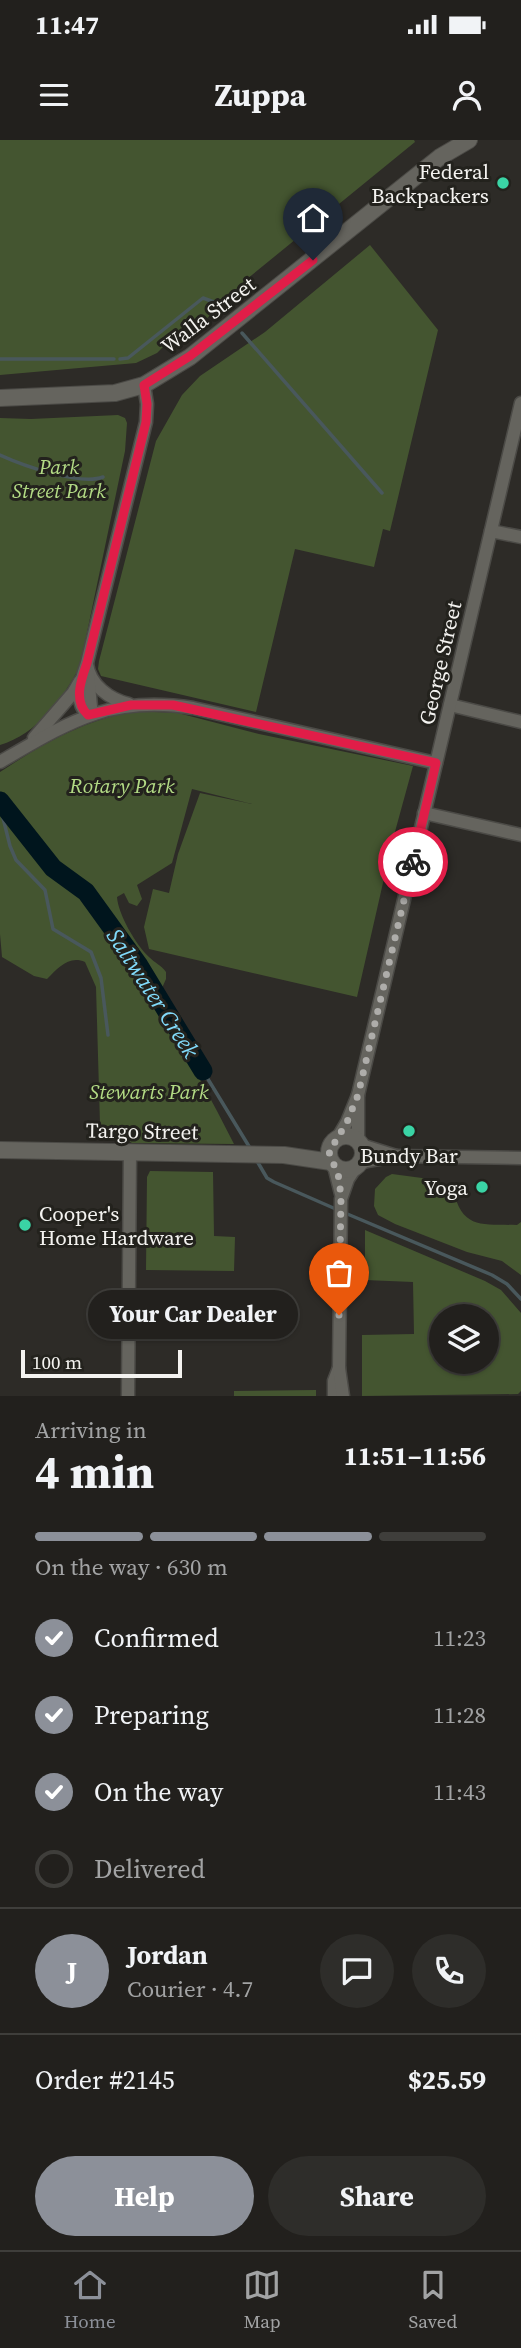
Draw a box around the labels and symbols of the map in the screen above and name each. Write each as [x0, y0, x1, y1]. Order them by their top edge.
place label: Federal Backpackers [371, 157, 489, 210]
marker: Federal Backpackers [495, 175, 511, 191]
pin [283, 188, 343, 260]
street label: Walla Street [155, 270, 261, 360]
park label: Park Street Park [12, 452, 106, 505]
street label: George Street [412, 598, 468, 728]
park label: Rotary Park [68, 771, 175, 800]
courier [378, 827, 448, 897]
water label: Saltwater Creek [99, 922, 207, 1064]
park label: Stewarts Park [89, 1077, 209, 1106]
street label: Targo Street [86, 1116, 199, 1146]
marker: Bundy Bar [401, 1123, 417, 1139]
place label: Bundy Bar [360, 1141, 458, 1170]
place label: Yoga [424, 1173, 468, 1202]
marker: Yoga [474, 1179, 490, 1195]
place label: Cooper's Home Hardware [39, 1199, 194, 1252]
marker: Cooper's Home Hardware [17, 1217, 33, 1233]
pin [309, 1243, 369, 1315]
callout: Your Car Dealer [87, 1290, 297, 1340]
scale bar [21, 1347, 182, 1379]

